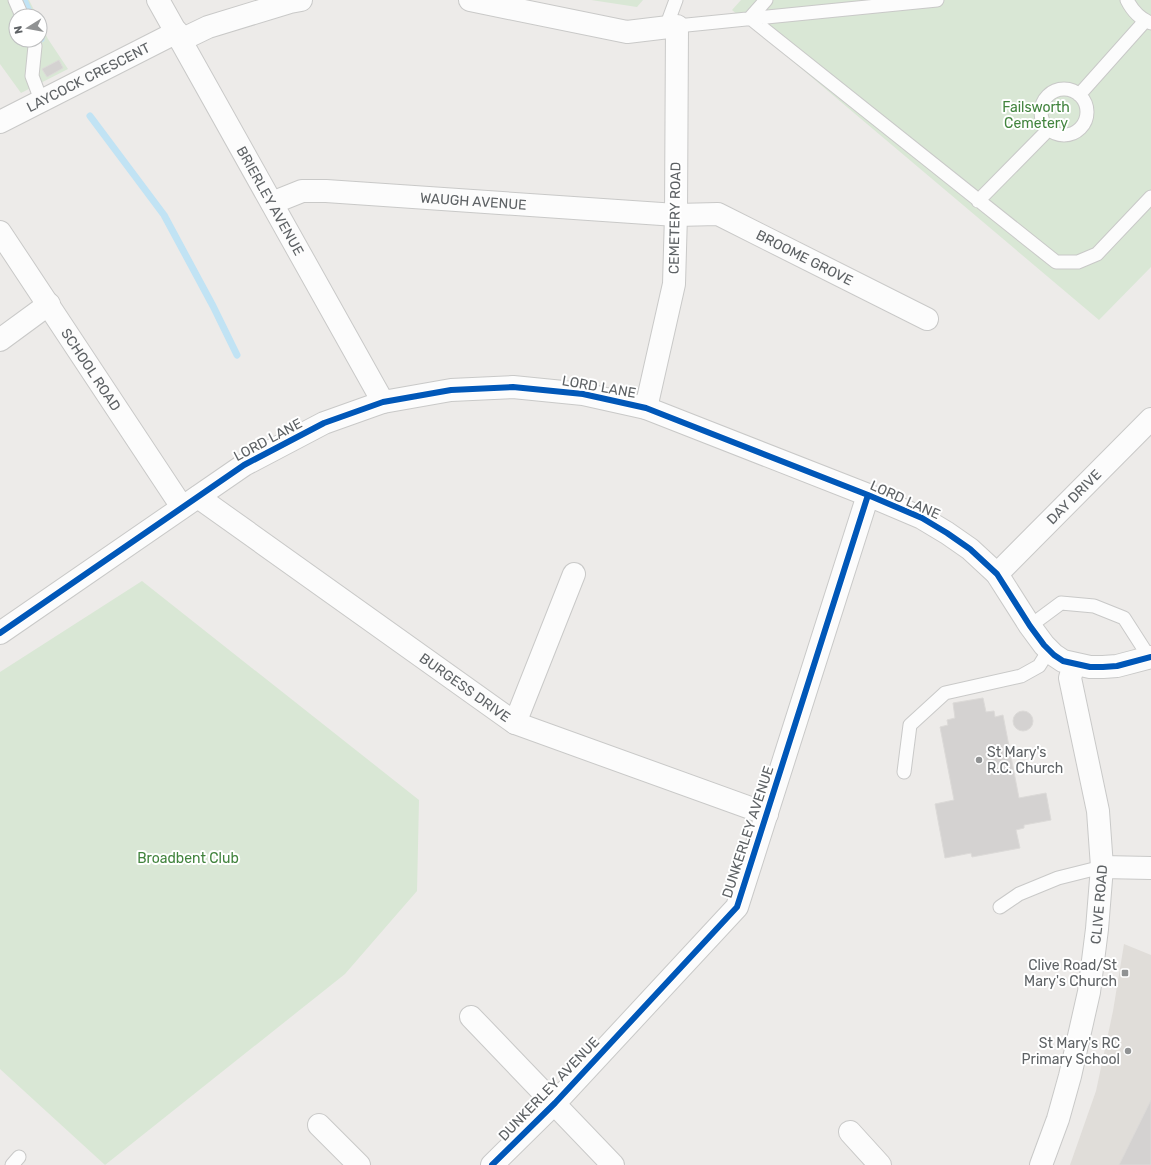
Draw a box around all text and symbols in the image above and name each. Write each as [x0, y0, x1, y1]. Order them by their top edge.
north arrow [8, 8, 48, 48]
text: N [12, 25, 26, 35]
street label: LAYCOCK CRESCENT [24, 39, 153, 116]
park label: Failsworth Cemetery [1002, 99, 1070, 132]
street label: BRIERLEY AVENUE [233, 143, 308, 258]
street label: CEMETERY ROAD [666, 162, 684, 274]
street label: WAUGH AVENUE [419, 189, 527, 213]
street label: BROOME GROVE [753, 226, 856, 289]
street label: SCHOOL ROAD [58, 325, 125, 414]
street label: LORD LANE [561, 372, 637, 402]
street label: LORD LANE [231, 415, 305, 465]
street label: DAY DRIVE [1043, 466, 1105, 528]
street label: LORD LANE [867, 477, 943, 523]
street label: BURGESS DRIVE [416, 649, 514, 726]
place label: St Mary's R.C. Church [987, 744, 1063, 777]
marker: St Mary's R.C. Church [974, 755, 984, 765]
street label: DUNKERLEY AVENUE [719, 764, 777, 900]
park label: Broadbent Club [137, 850, 239, 867]
street label: CLIVE ROAD [1087, 864, 1111, 945]
place label: Clive Road/St Mary's Church [1024, 957, 1118, 990]
marker: Clive Road/St Mary's Church [1120, 968, 1130, 978]
street label: DUNKERLEY AVENUE [495, 1034, 603, 1144]
place label: St Mary's RC Primary School [1022, 1035, 1120, 1068]
marker: St Mary's RC Primary School [1123, 1046, 1133, 1056]

